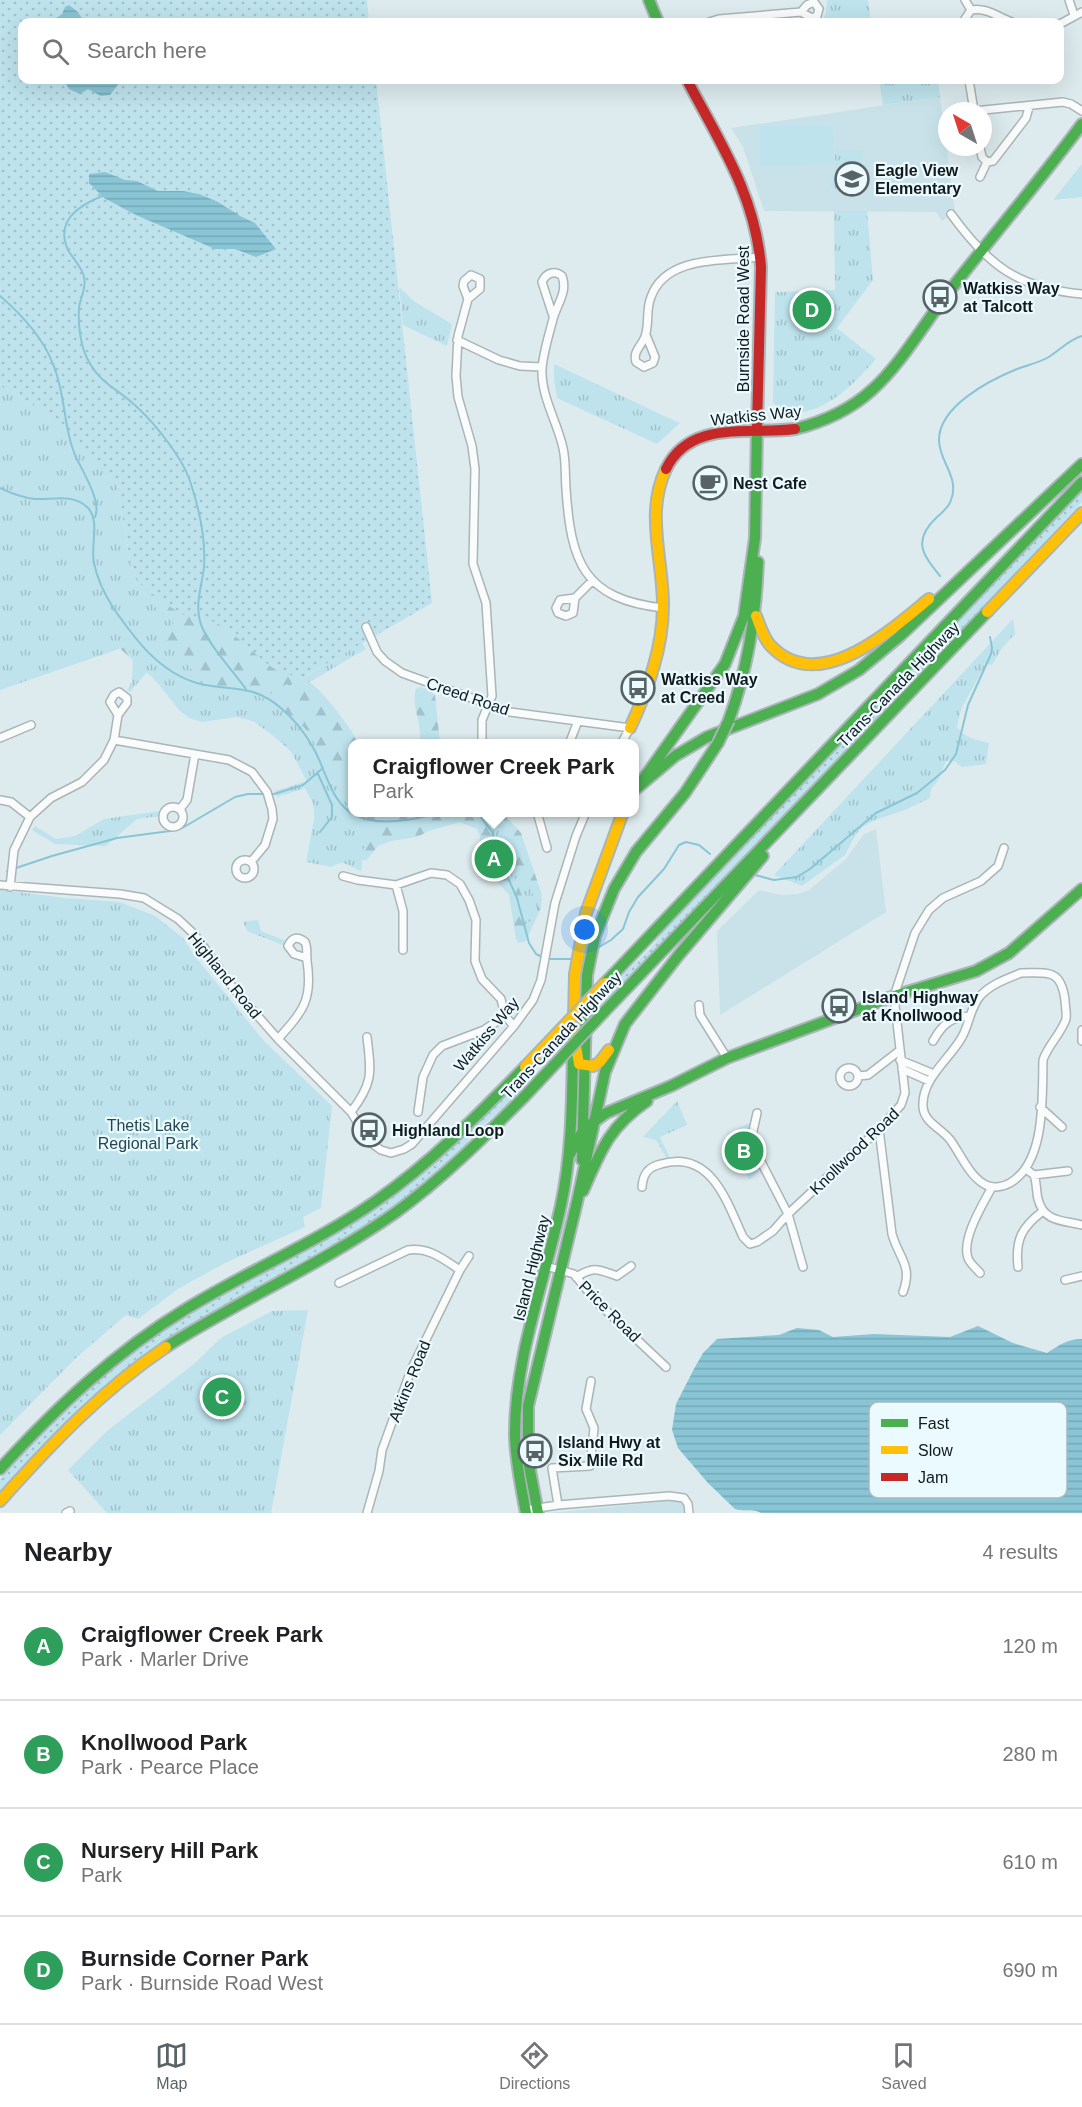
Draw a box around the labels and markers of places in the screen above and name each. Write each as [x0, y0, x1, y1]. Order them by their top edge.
school or university icon: Eagle View Elementary [834, 161, 870, 197]
place label: Eagle View Elementary [875, 162, 961, 197]
bus stop icon: Watkiss Way at Talcott [922, 279, 958, 315]
place label: Watkiss Way at Talcott [963, 280, 1060, 315]
pin: D [792, 288, 832, 332]
cafe icon: Nest Cafe [692, 465, 728, 501]
place label: Nest Cafe [733, 475, 807, 492]
bus stop icon: Watkiss Way at Creed [620, 670, 656, 706]
place label: Watkiss Way at Creed [661, 671, 758, 706]
pin: A [474, 836, 514, 882]
bus stop icon: Island Highway at Knollwood [821, 988, 857, 1024]
place label: Island Highway at Knollwood [862, 989, 979, 1024]
bus stop icon: Highland Loop [351, 1112, 387, 1148]
place label: Highland Loop [392, 1122, 504, 1139]
pin: B [724, 1128, 764, 1174]
pin: C [202, 1374, 242, 1420]
bus stop icon: Island Hwy at Six Mile Rd [517, 1433, 553, 1469]
place label: Island Hwy at Six Mile Rd [558, 1434, 661, 1469]

